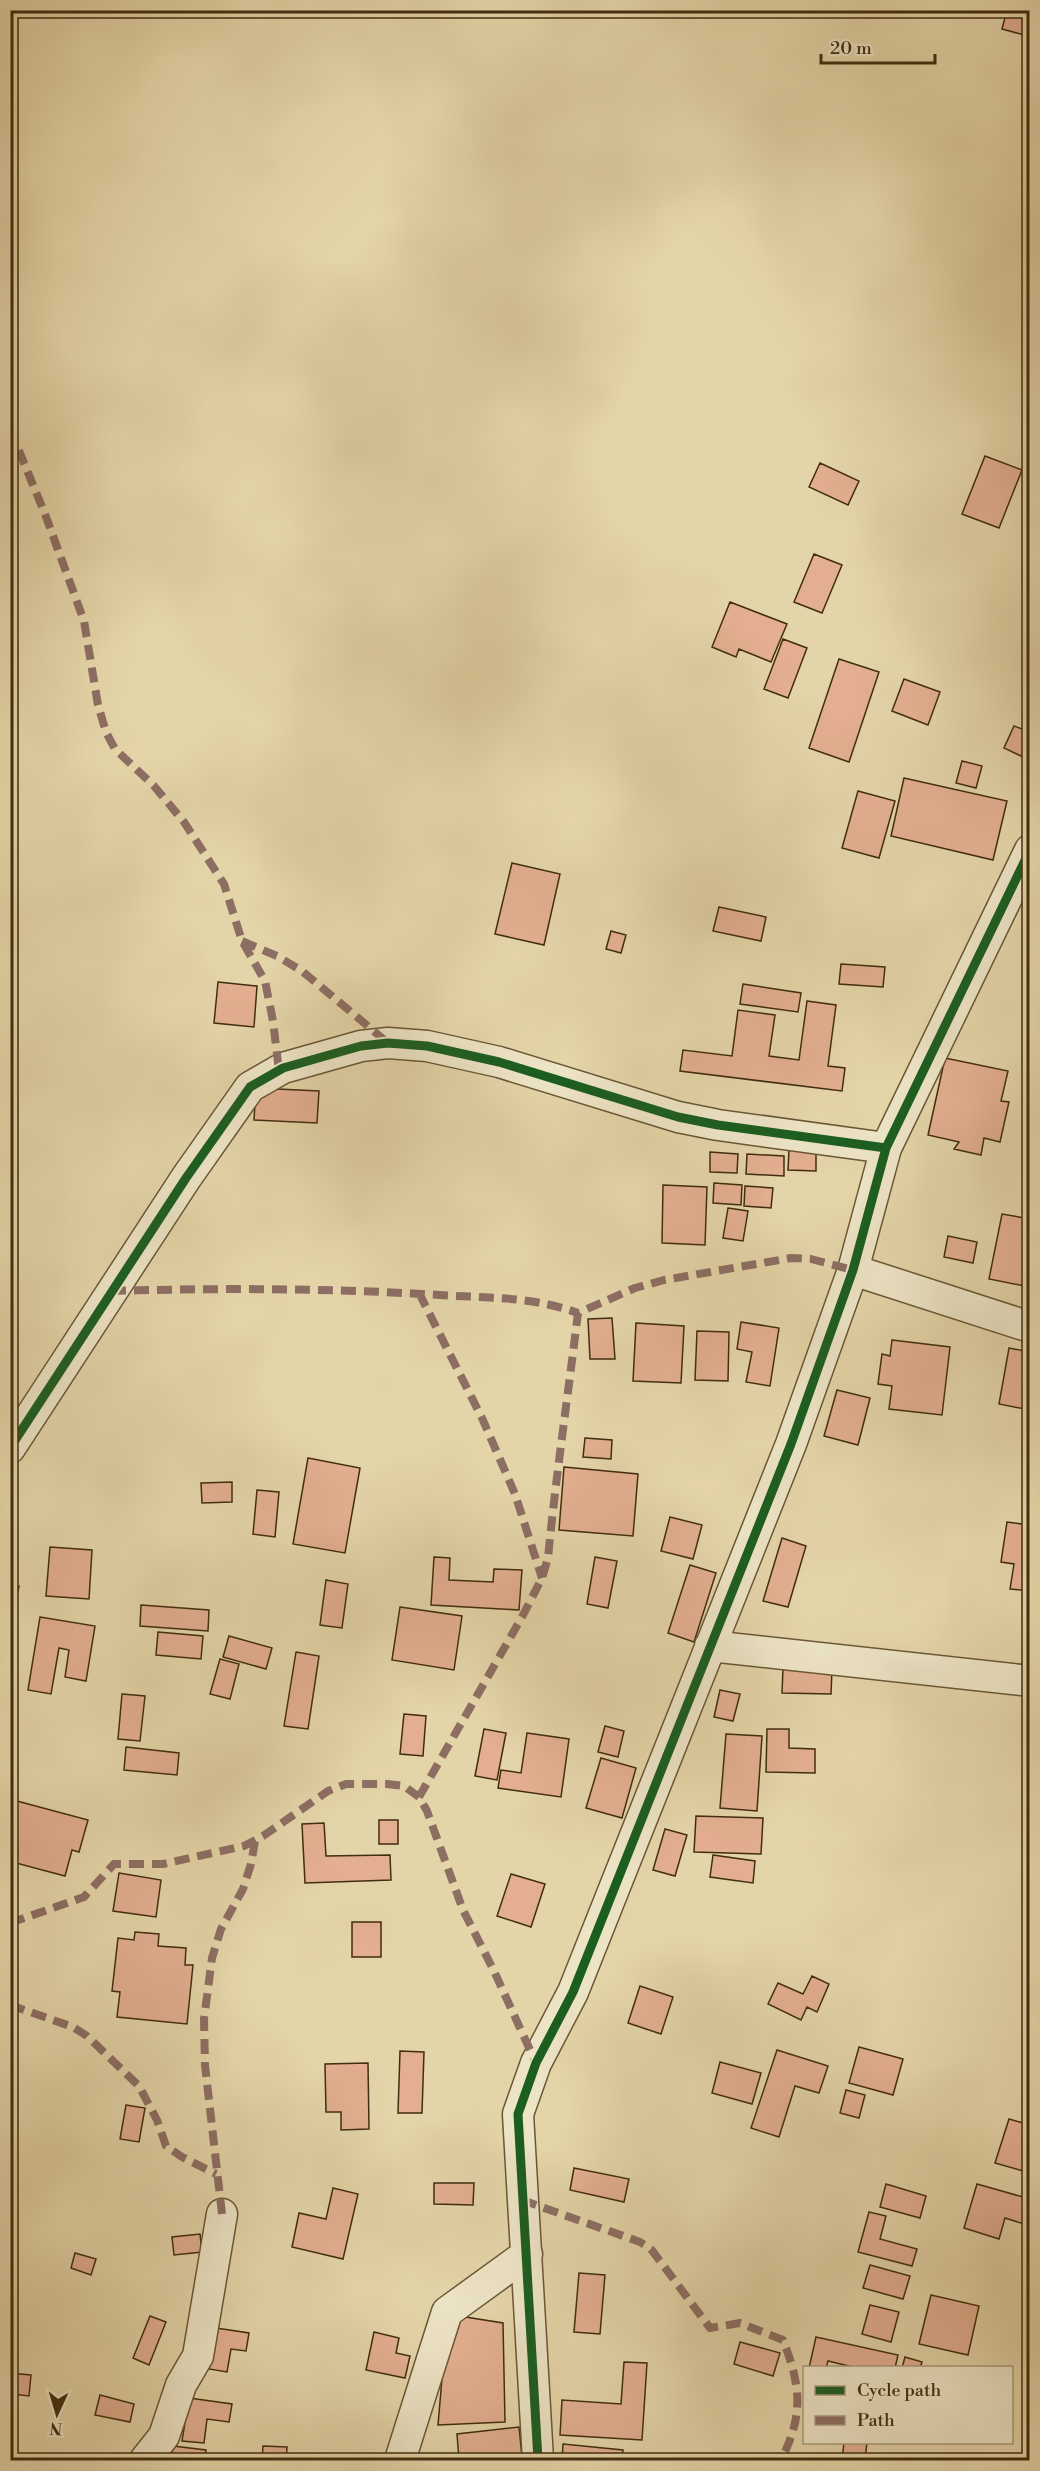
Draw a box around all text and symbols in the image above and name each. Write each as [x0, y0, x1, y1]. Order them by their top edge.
scale bar [821, 27, 935, 65]
text: 20 m [830, 37, 872, 60]
legend [803, 2366, 1013, 2444]
text: Cycle path [857, 2379, 941, 2402]
north arrow [27, 2384, 87, 2444]
text: Path [857, 2409, 895, 2432]
text: N [49, 2418, 63, 2438]

